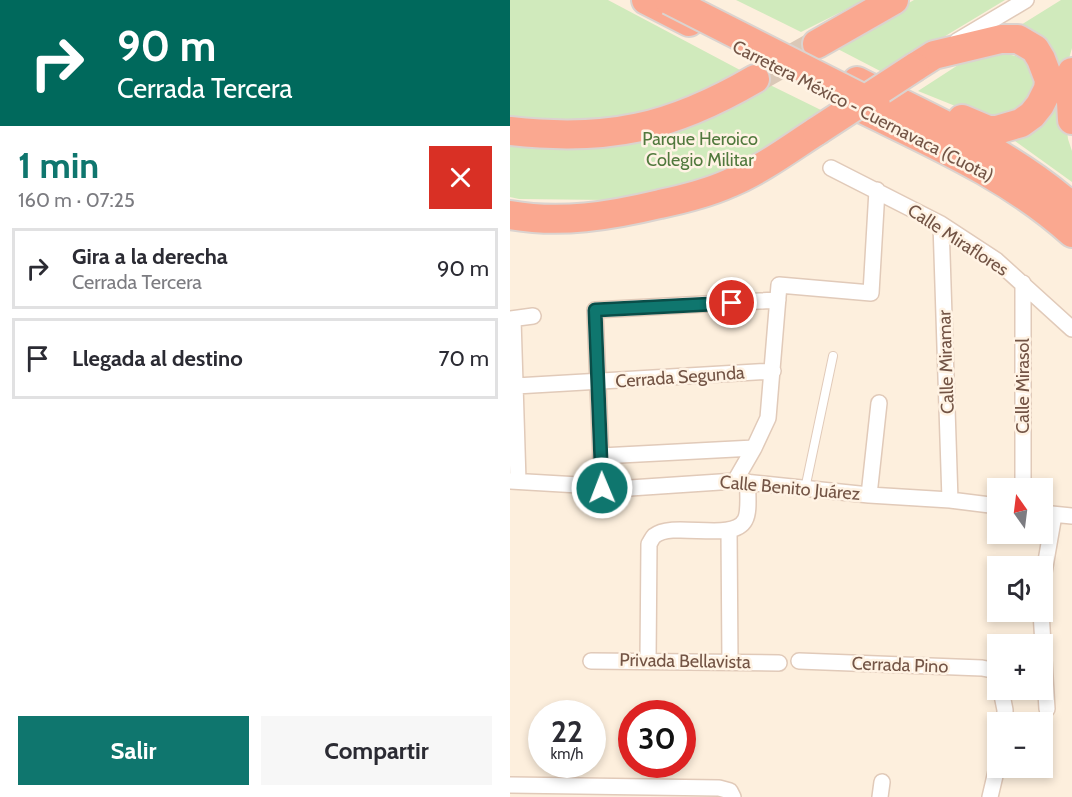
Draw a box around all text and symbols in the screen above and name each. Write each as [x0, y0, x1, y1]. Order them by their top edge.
text: 90 m [117, 20, 216, 72]
icon: right [18, 24, 96, 102]
street label: Carretera México - Cuernavaca (Cuota) [729, 35, 997, 187]
text: Cerrada Tercera [117, 72, 292, 105]
park label: Parque Heroico Colegio Militar [642, 128, 758, 171]
text: 1 min [18, 143, 99, 187]
button: close [429, 146, 492, 209]
text: 160 m · 07:25 [18, 188, 135, 212]
street label: Calle Miraflores [903, 199, 1013, 281]
text: Gira a la derecha [72, 243, 228, 270]
icon: right [21, 252, 54, 285]
text: 90 m [437, 255, 489, 282]
text: Cerrada Tercera [72, 270, 202, 294]
pin [706, 277, 757, 328]
icon: arrive [715, 286, 748, 319]
street label: Calle Miramar [933, 309, 959, 414]
street label: Calle Mirasol [1012, 338, 1034, 434]
icon: arrive [21, 342, 54, 375]
text: Llegada al destino [72, 345, 243, 372]
text: 70 m [439, 345, 489, 372]
street label: Cerrada Segunda [615, 361, 746, 392]
position arrow [570, 456, 634, 520]
street label: Calle Benito Juárez [719, 471, 862, 505]
north arrow [987, 478, 1053, 544]
map controls [987, 478, 1053, 778]
button: sound [987, 556, 1053, 622]
button: + [987, 634, 1053, 700]
street label: Privada Bellavista [619, 649, 751, 673]
street label: Cerrada Pino [851, 652, 949, 678]
speed limit sign: 30 [618, 700, 696, 778]
button: − [987, 712, 1053, 778]
text: 22 [551, 713, 583, 750]
button: Salir [18, 716, 249, 785]
button: Compartir [261, 716, 492, 785]
text: km/h [551, 745, 583, 763]

